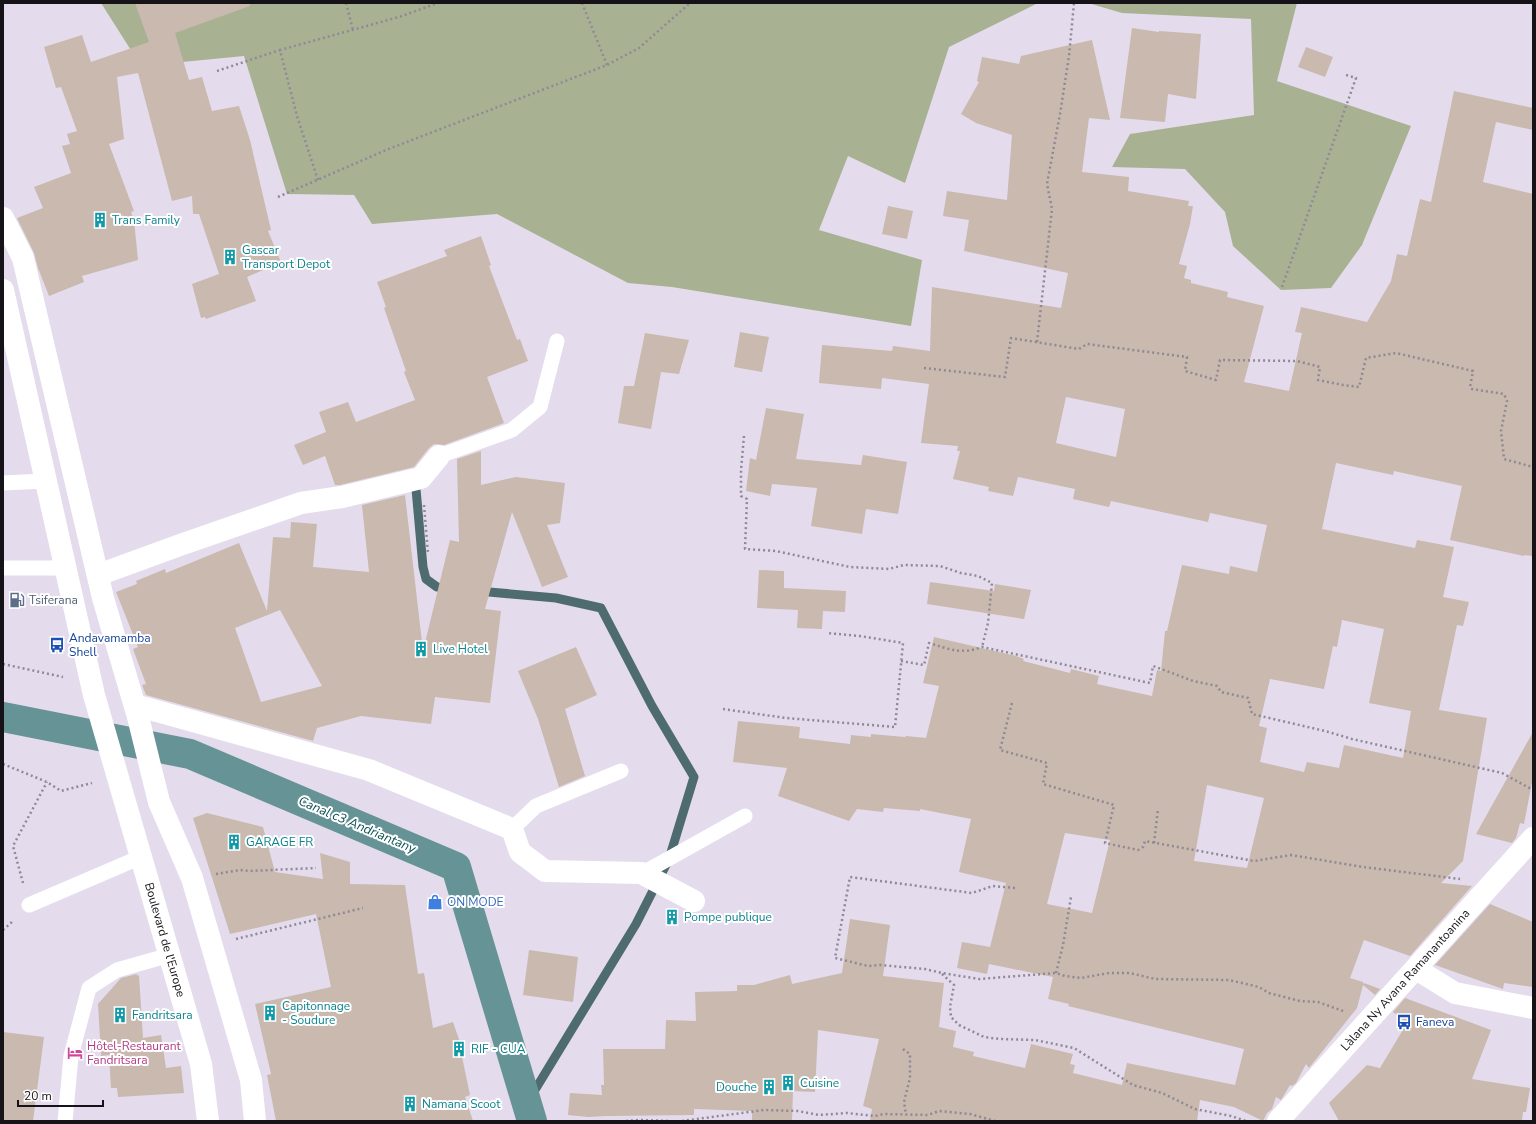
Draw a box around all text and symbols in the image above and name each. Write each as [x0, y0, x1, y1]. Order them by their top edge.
building icon: Trans Family [91, 211, 109, 229]
place label: Trans Family [112, 212, 181, 228]
place label: Gascar Transport Depot [242, 242, 331, 272]
building icon: Gascar Transport Depot [221, 248, 239, 266]
fuel station icon: Tsiferana [8, 591, 26, 609]
place label: Tsiferana [29, 592, 78, 608]
place label: Andavamamba Shell [69, 630, 151, 660]
bus stop icon: Andavamamba Shell [48, 636, 66, 654]
building icon: Live Hotel [412, 640, 430, 658]
place label: Live Hotel [433, 641, 488, 657]
water label: Canal c3 Andriantany [296, 792, 420, 858]
building icon: GARAGE FR [225, 833, 243, 851]
place label: GARAGE FR [246, 834, 313, 850]
street label: Boulevard de l'Europe [141, 881, 189, 999]
shop icon: ON MODE [426, 893, 444, 911]
place label: ON MODE [447, 894, 504, 910]
street label: Làlana Ny Avana Ramanantoanina [1337, 906, 1473, 1054]
building icon: Pompe publique [663, 908, 681, 926]
place label: Pompe publique [684, 909, 772, 925]
place label: Capitonnage - Soudure [282, 998, 350, 1028]
building icon: Capitonnage - Soudure [261, 1004, 279, 1022]
building icon: Fandritsara [111, 1006, 129, 1024]
place label: Fandritsara [132, 1007, 193, 1023]
bus stop icon: Faneva [1395, 1013, 1413, 1031]
place label: Faneva [1416, 1014, 1454, 1030]
place label: Hôtel-Restaurant Fandritsara [87, 1038, 182, 1068]
building icon: RIF - CUA [450, 1040, 468, 1058]
place label: RIF - CUA [471, 1041, 526, 1057]
hotel icon: Hôtel-Restaurant Fandritsara [66, 1044, 84, 1062]
building icon: Cuisine [779, 1074, 797, 1092]
place label: Cuisine [800, 1075, 839, 1091]
building icon: Douche [760, 1078, 778, 1096]
place label: Douche [716, 1079, 757, 1095]
scale bar [18, 1082, 103, 1108]
text: 20 m [24, 1088, 52, 1104]
building icon: Namana Scoot [401, 1095, 419, 1113]
place label: Namana Scoot [422, 1096, 501, 1112]

